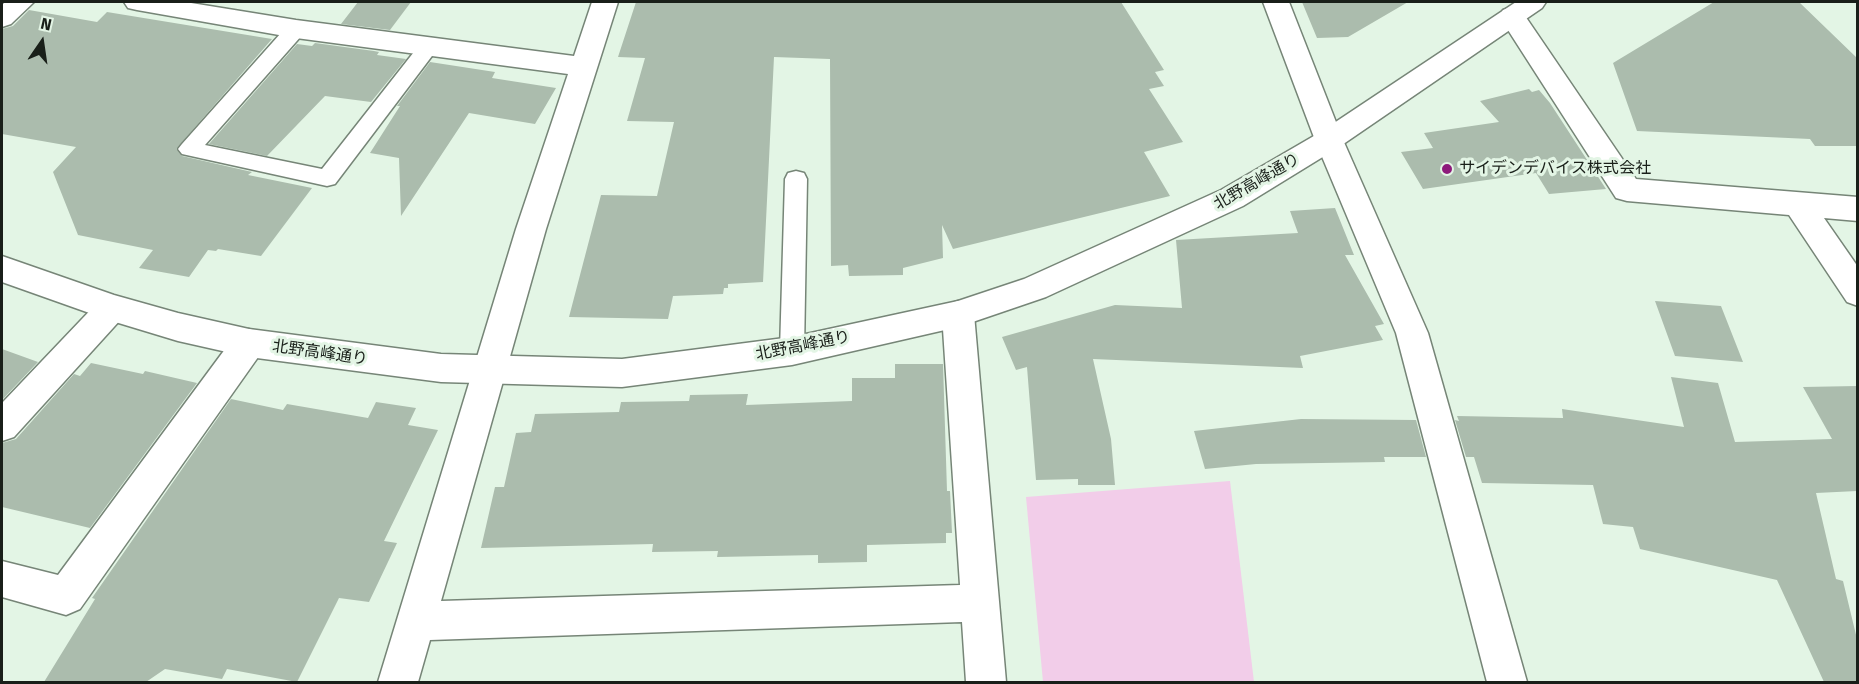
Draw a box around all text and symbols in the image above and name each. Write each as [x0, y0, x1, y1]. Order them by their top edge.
north arrow [12, 12, 72, 72]
text: N [39, 14, 53, 34]
street label: 北野高峰通り [1211, 150, 1303, 214]
place label: サイデンデバイス株式会社 [1459, 159, 1651, 179]
marker: サイデンデバイス株式会社 [1440, 162, 1454, 176]
street label: 北野高峰通り [754, 327, 852, 365]
street label: 北野高峰通り [271, 337, 369, 369]

